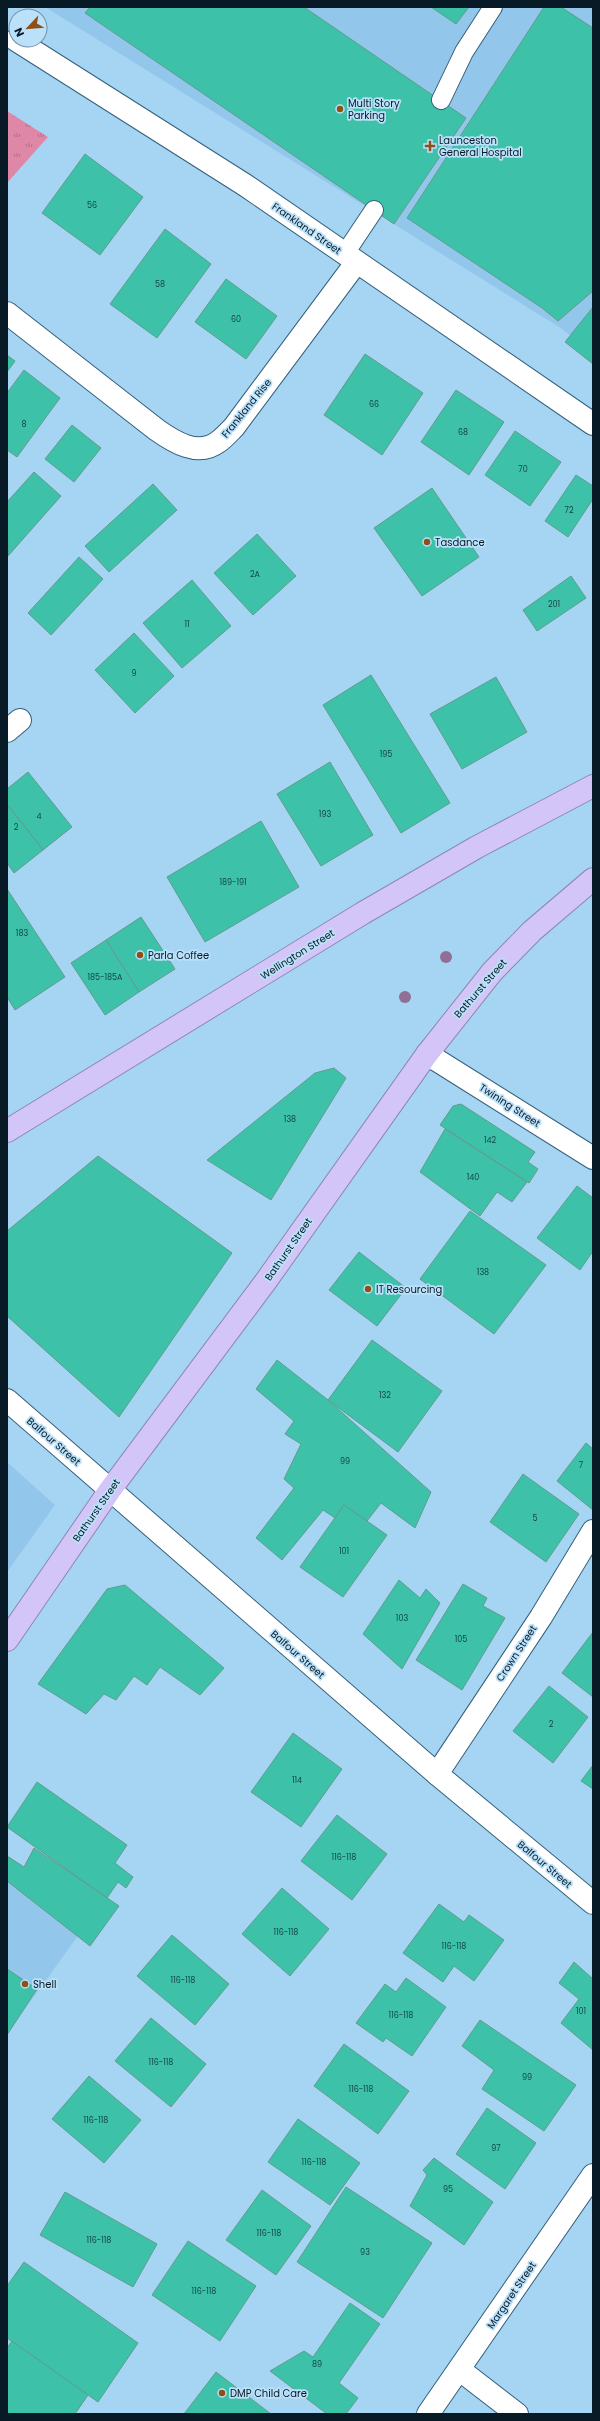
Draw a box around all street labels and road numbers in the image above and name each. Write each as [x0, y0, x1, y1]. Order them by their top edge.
street label: Frankland Street [269, 199, 345, 258]
street label: Frankland Rise [218, 376, 275, 441]
street label: Wellington Street [257, 925, 338, 983]
street label: Bathurst Street [450, 955, 511, 1021]
street label: Twining Street [476, 1080, 543, 1131]
street label: Bathurst Street [261, 1214, 316, 1284]
street label: Balfour Street [23, 1414, 84, 1469]
street label: Bathurst Street [69, 1475, 124, 1545]
street label: Crown Street [493, 1622, 540, 1684]
street label: Balfour Street [267, 1627, 328, 1682]
street label: Balfour Street [514, 1837, 575, 1892]
street label: Margaret Street [483, 2258, 540, 2332]

